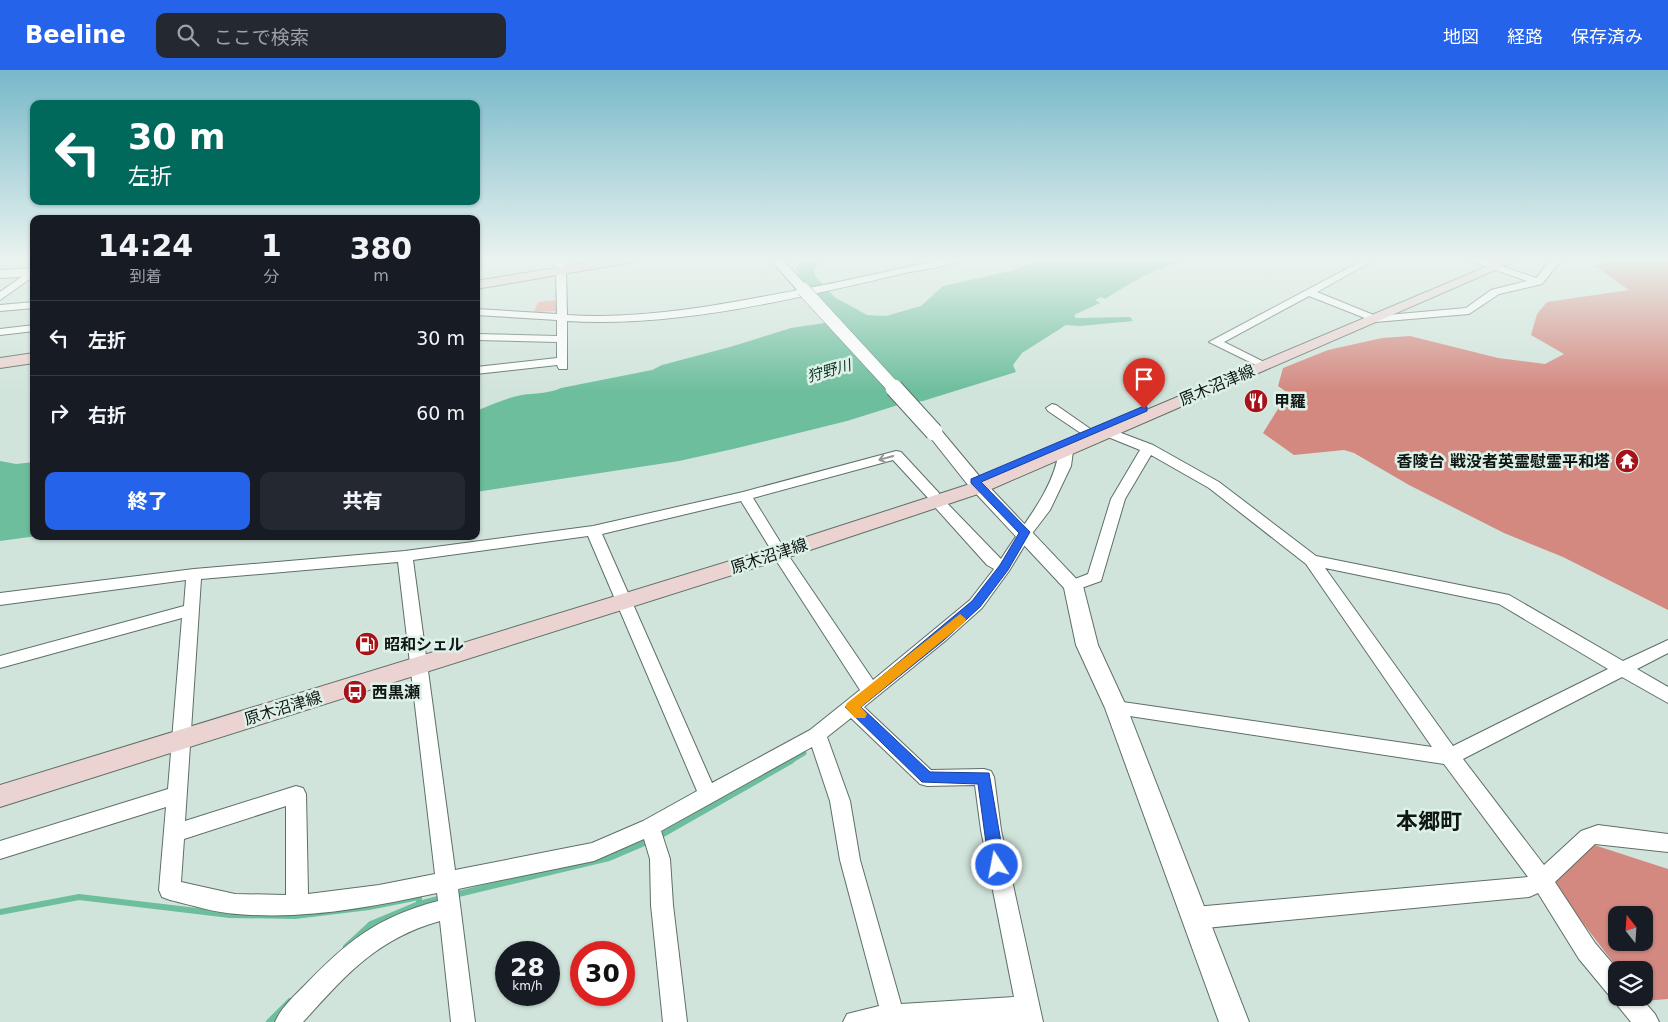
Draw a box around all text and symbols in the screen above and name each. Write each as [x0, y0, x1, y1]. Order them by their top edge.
search box [156, 13, 506, 58]
text: Beeline [25, 21, 126, 49]
icon: search [174, 21, 202, 49]
text: ここで検索 [214, 26, 309, 48]
text: 地図 [1443, 26, 1479, 47]
text: 経路 [1507, 26, 1543, 47]
text: 保存済み [1571, 26, 1643, 47]
text: 30 m [128, 117, 225, 157]
icon: left [45, 120, 110, 185]
text: 左折 [128, 164, 172, 189]
text: 14:24 [98, 228, 193, 263]
text: 1 [261, 228, 282, 263]
text: 380 [350, 231, 412, 266]
text: m [373, 266, 389, 285]
text: 到着 [129, 267, 162, 286]
text: 分 [263, 267, 279, 286]
icon: left [45, 324, 73, 352]
text: 30 m [416, 327, 465, 349]
text: 左折 [88, 329, 126, 351]
water label: 狩野川 [805, 356, 855, 386]
pin [1123, 358, 1165, 409]
street label: 原木沼津線 [1176, 361, 1258, 409]
icon: arrive [1130, 365, 1158, 393]
restaurant icon: 甲羅 [1243, 388, 1269, 414]
place label: 甲羅 [1274, 392, 1306, 411]
icon: right [45, 399, 73, 427]
text: 60 m [416, 402, 465, 424]
text: 右折 [88, 404, 126, 426]
temple icon: 香陵台 戦没者英霊慰霊平和塔 [1614, 448, 1640, 474]
place label: 香陵台 戦没者英霊慰霊平和塔 [1396, 452, 1610, 471]
one-way arrow [878, 454, 894, 463]
button: 終了 [45, 472, 250, 530]
button: 共有 [260, 472, 465, 530]
street label: 原木沼津線 [728, 535, 810, 577]
fuel station icon: 昭和シェル [354, 631, 380, 657]
place label: 昭和シェル [384, 635, 464, 654]
bus stop icon: 西黒瀬 [342, 679, 368, 705]
place label: 西黒瀬 [372, 683, 420, 702]
street label: 原木沼津線 [242, 687, 324, 729]
district label: 本郷町 [1396, 809, 1462, 834]
position arrow [970, 838, 1022, 890]
north arrow [1608, 906, 1652, 951]
map controls [1608, 906, 1653, 1006]
speed limit sign: 30 [570, 941, 635, 1006]
text: 28 [510, 953, 545, 982]
button: layers [1608, 961, 1653, 1006]
text: km/h [512, 979, 543, 993]

